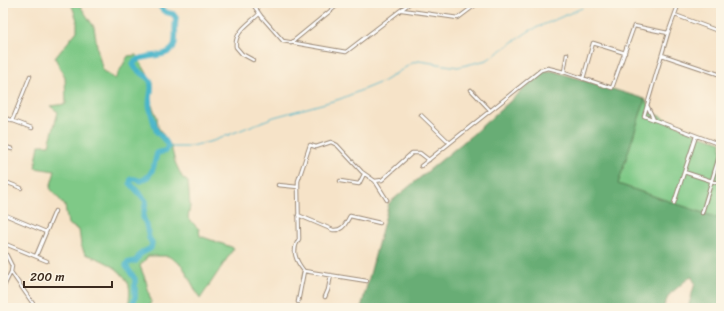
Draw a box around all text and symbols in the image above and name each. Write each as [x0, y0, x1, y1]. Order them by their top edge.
scale bar [24, 263, 112, 289]
text: 200 m [30, 266, 64, 288]

